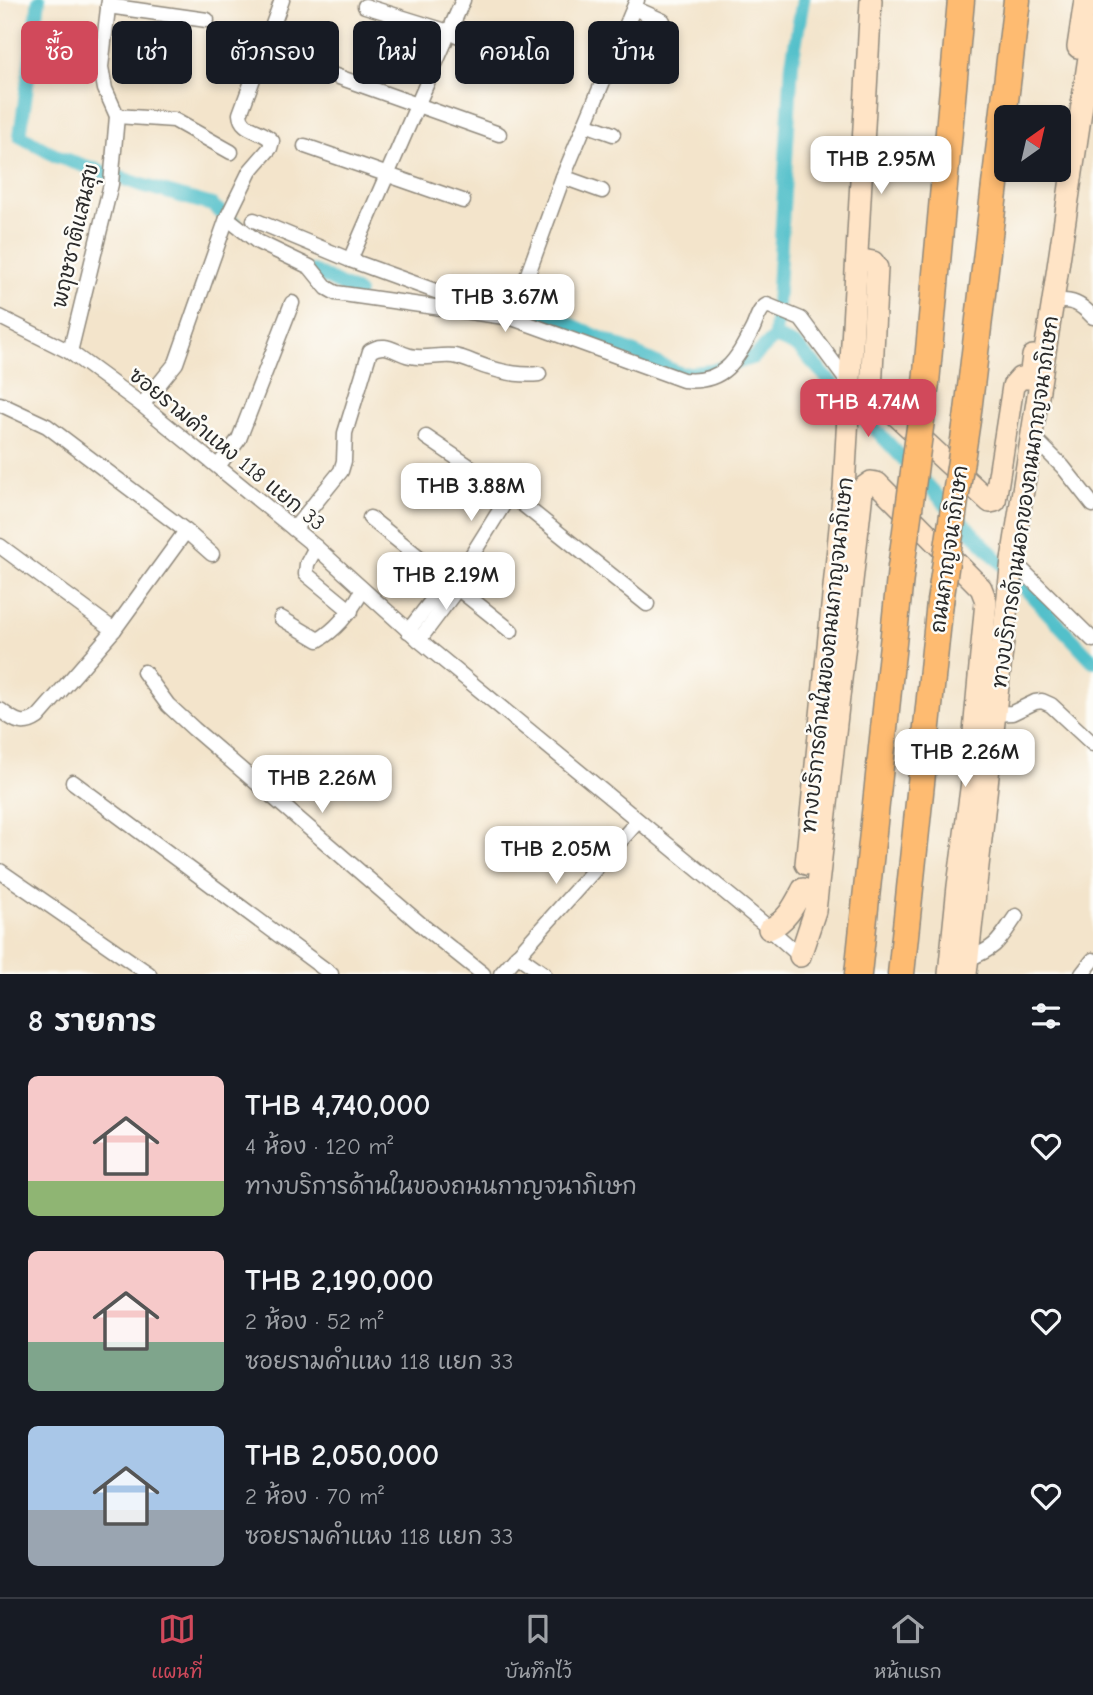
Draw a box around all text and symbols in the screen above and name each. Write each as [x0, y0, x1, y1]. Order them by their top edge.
chip: ซื้อ [21, 21, 98, 84]
chip: เช่า [112, 21, 192, 84]
chip: ตัวกรอง [206, 21, 339, 84]
chip: ใหม่ [353, 21, 441, 84]
chip: คอนโด [455, 21, 574, 84]
chip: บ้าน [588, 21, 679, 84]
north arrow [994, 105, 1071, 182]
map controls [994, 105, 1071, 182]
pin: THB 2.95M [801, 136, 961, 196]
text: THB 2.95M [826, 145, 936, 172]
street label: พฤษชาติแสนสุข [47, 162, 107, 311]
pin: THB 3.67M [425, 274, 585, 334]
text: THB 3.67M [451, 283, 559, 310]
street label: ทางบริการด้านนอกของถนนกาญจนาภิเษก [986, 314, 1063, 690]
street label: ซอยรามคำแหง 118 แยก 33 [124, 362, 330, 535]
pin: THB 4.74M [788, 380, 948, 439]
text: THB 4.74M [816, 388, 920, 415]
pin: THB 3.88M [391, 463, 551, 523]
street label: ถนนกาญจนาภิเษก [925, 464, 973, 634]
text: THB 3.88M [417, 472, 525, 499]
street label: ทางบริการด้านในของถนนกาญจนาภิเษก [795, 476, 858, 834]
pin: THB 2.19M [366, 552, 526, 612]
text: THB 2.19M [393, 561, 499, 588]
pin: THB 2.26M [885, 730, 1045, 789]
text: THB 2.26M [911, 738, 1019, 765]
pin: THB 2.26M [242, 756, 402, 815]
text: THB 2.26M [268, 764, 376, 791]
pin: THB 2.05M [476, 826, 636, 886]
text: THB 2.05M [501, 835, 611, 862]
icon: filters [1027, 997, 1065, 1035]
text: 8 รายการ [28, 1004, 157, 1039]
text: THB 4,740,000 [245, 1088, 431, 1123]
icon: home [84, 1104, 168, 1188]
icon: heart [1027, 1127, 1065, 1165]
text: 4 ห้อง · 120 m² [245, 1133, 393, 1160]
text: ทางบริการด้านในของถนนกาญจนาภิเษก [245, 1173, 637, 1200]
text: THB 2,190,000 [245, 1263, 434, 1298]
icon: home [84, 1279, 168, 1363]
icon: heart [1027, 1302, 1065, 1340]
text: 2 ห้อง · 52 m² [245, 1308, 384, 1335]
text: ซอยรามคำแหง 118 แยก 33 [245, 1348, 513, 1375]
text: THB 2,050,000 [245, 1438, 439, 1473]
icon: home [84, 1454, 168, 1538]
icon: heart [1027, 1477, 1065, 1515]
text: 2 ห้อง · 70 m² [245, 1483, 384, 1510]
text: ซอยรามคำแหง 118 แยก 33 [245, 1523, 513, 1550]
tab: แผนที่ [151, 1610, 202, 1685]
tab: บันทึกไว้ [505, 1610, 572, 1685]
tab: หน้าแรก [874, 1610, 942, 1685]

